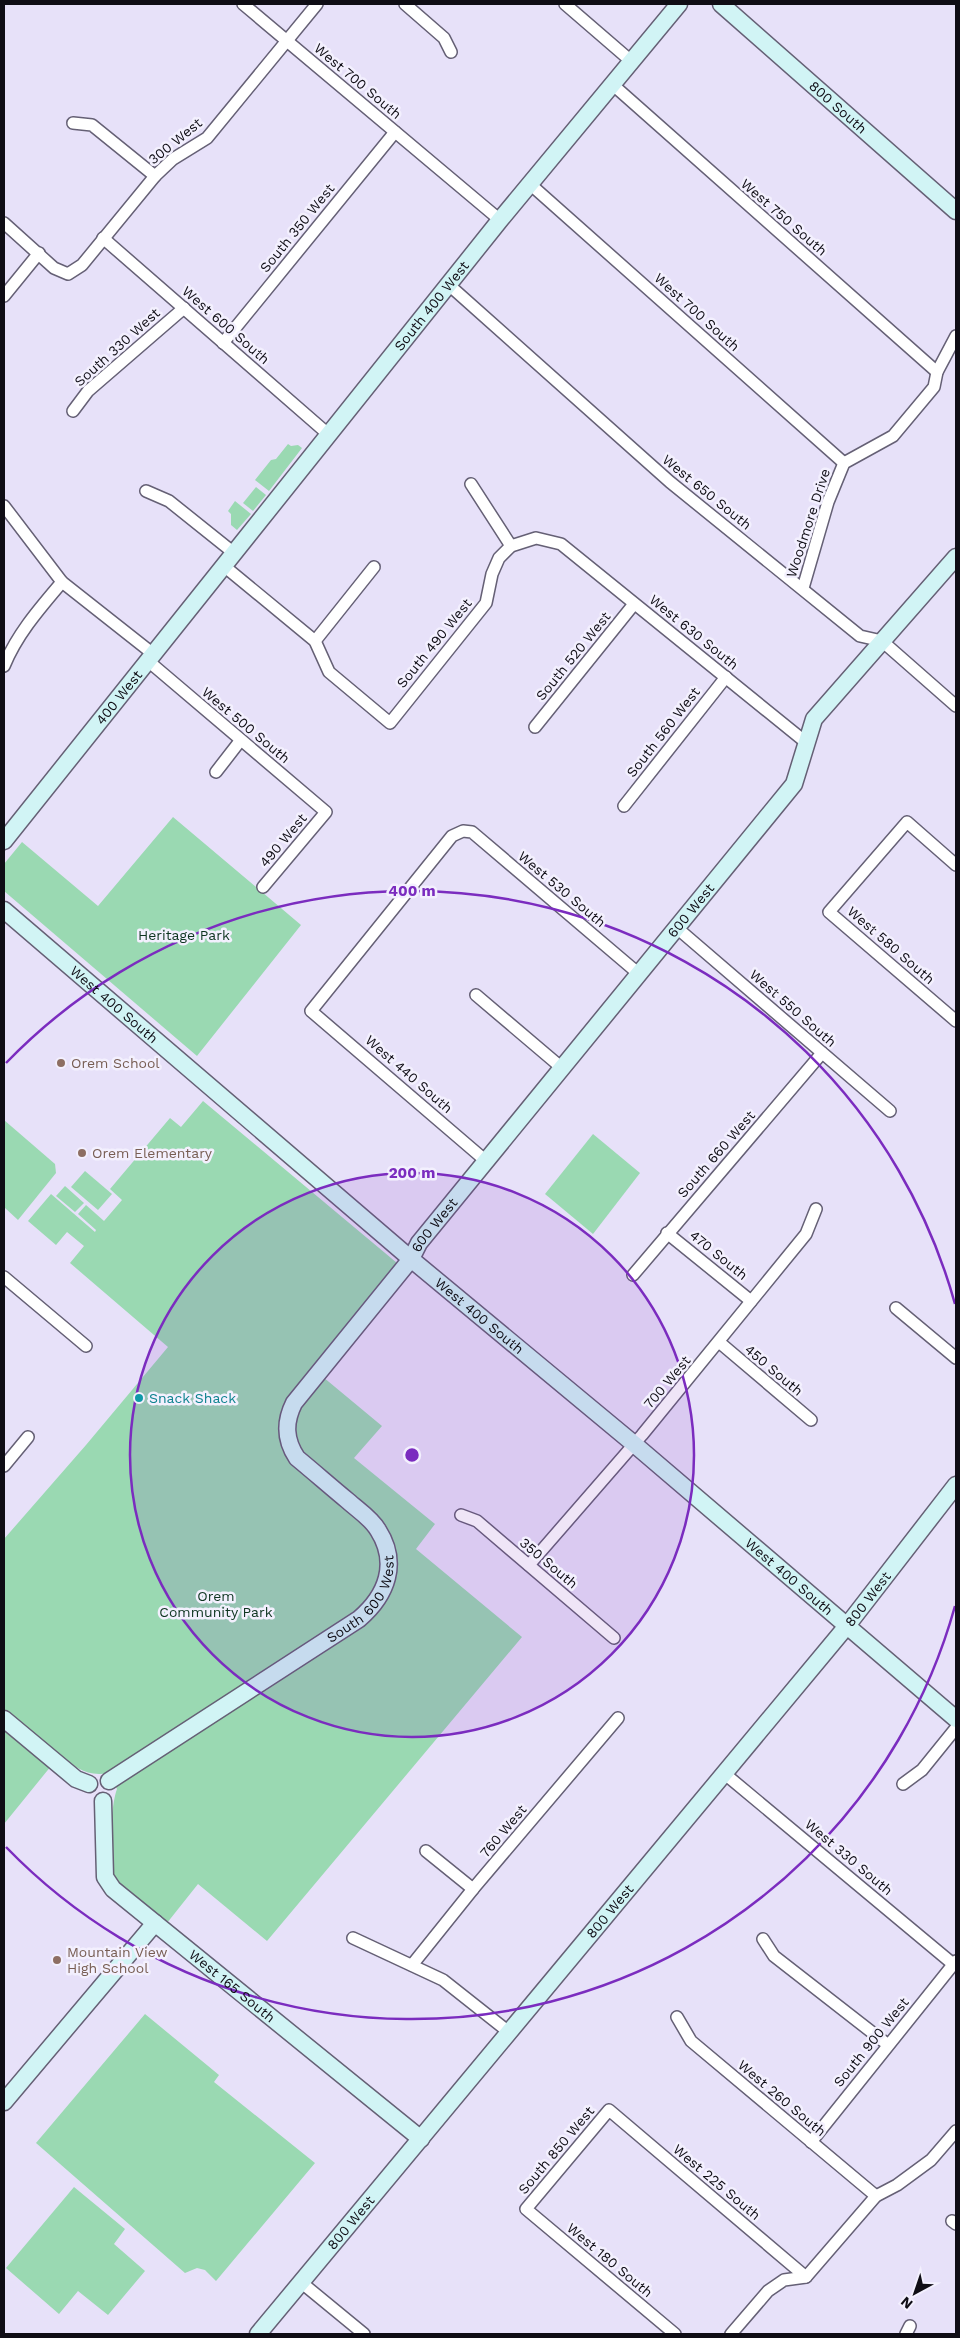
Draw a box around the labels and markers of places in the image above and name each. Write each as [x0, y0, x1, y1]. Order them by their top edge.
place label: Orem School [71, 1055, 160, 1071]
marker: Orem School [55, 1057, 67, 1069]
place label: Orem Elementary [92, 1145, 213, 1161]
marker: Orem Elementary [76, 1147, 88, 1159]
place label: Snack Shack [149, 1390, 236, 1406]
marker: Snack Shack [133, 1392, 145, 1404]
centre of rings [403, 1446, 421, 1464]
place label: Mountain View High School [67, 1944, 168, 1976]
marker: Mountain View High School [51, 1954, 63, 1966]

